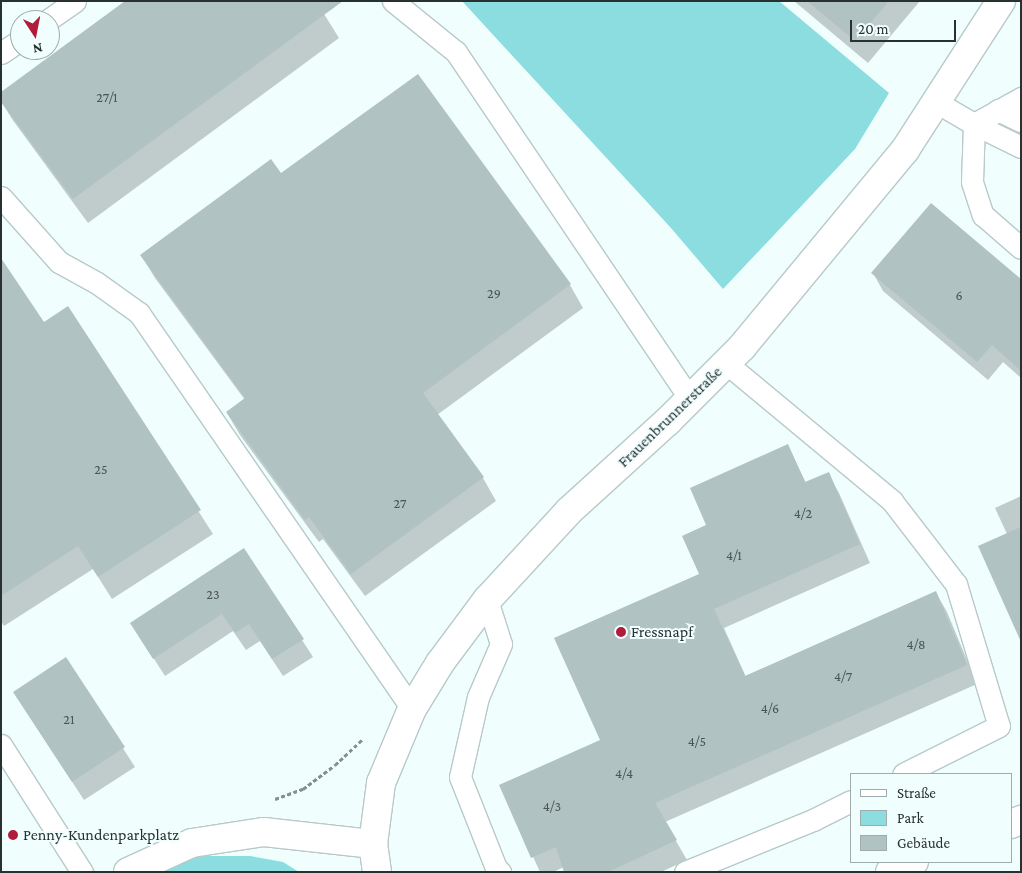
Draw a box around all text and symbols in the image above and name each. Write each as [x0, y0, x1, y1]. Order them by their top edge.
north arrow [10, 10, 60, 60]
scale bar [852, 10, 958, 42]
text: 20 m [858, 21, 889, 37]
text: N [31, 40, 44, 58]
house number: 27/1 [96, 89, 118, 105]
house number: 29 [487, 285, 501, 301]
house number: 6 [955, 287, 963, 303]
street label: Frauenbrunnerstraße [614, 362, 726, 472]
house number: 25 [94, 461, 108, 477]
house number: 27 [394, 495, 406, 511]
house number: 4/2 [794, 505, 812, 521]
house number: 4/1 [726, 547, 742, 563]
house number: 23 [206, 586, 220, 602]
place label: Fressnapf [631, 622, 693, 642]
marker: Fressnapf [615, 626, 627, 638]
house number: 4/8 [906, 636, 926, 652]
house number: 4/7 [834, 668, 852, 684]
house number: 4/6 [761, 700, 779, 716]
house number: 21 [63, 711, 75, 727]
house number: 4/5 [688, 733, 706, 749]
house number: 4/4 [615, 765, 633, 781]
legend [850, 773, 1012, 863]
text: Straße [897, 785, 936, 801]
house number: 4/3 [543, 798, 561, 814]
text: Park [897, 810, 924, 826]
place label: Penny-Kundenparkplatz [23, 825, 179, 845]
marker: Penny-Kundenparkplatz [7, 829, 19, 841]
text: Gebäude [897, 835, 950, 851]

